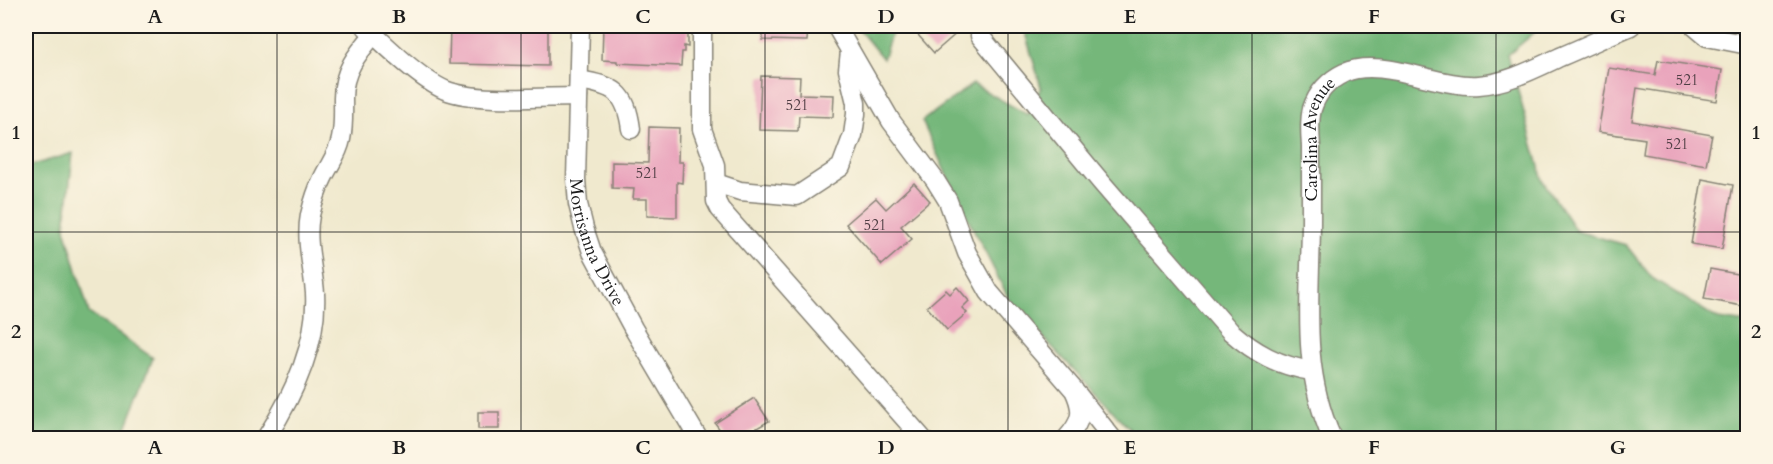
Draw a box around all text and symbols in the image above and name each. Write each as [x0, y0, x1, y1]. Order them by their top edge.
text: A [147, 3, 163, 30]
text: B [392, 3, 406, 30]
text: C [635, 3, 651, 30]
text: D [877, 3, 895, 30]
text: E [1124, 3, 1136, 30]
text: F [1368, 3, 1380, 30]
text: G [1610, 3, 1626, 30]
street label: Carolina Avenue [1297, 70, 1341, 201]
house number: 521 [1675, 70, 1699, 90]
house number: 521 [785, 95, 809, 115]
text: 1 [11, 119, 21, 146]
text: 1 [1751, 119, 1761, 146]
house number: 521 [1665, 134, 1689, 154]
house number: 521 [635, 163, 659, 183]
street label: Morrisanna Drive [563, 177, 631, 310]
house number: 521 [863, 215, 887, 235]
text: 2 [11, 318, 21, 345]
text: 2 [1751, 318, 1761, 345]
text: A [147, 434, 163, 461]
text: B [392, 434, 406, 461]
text: C [635, 434, 651, 461]
text: D [877, 434, 895, 461]
text: E [1124, 434, 1136, 461]
text: F [1368, 434, 1380, 461]
text: G [1610, 434, 1626, 461]

